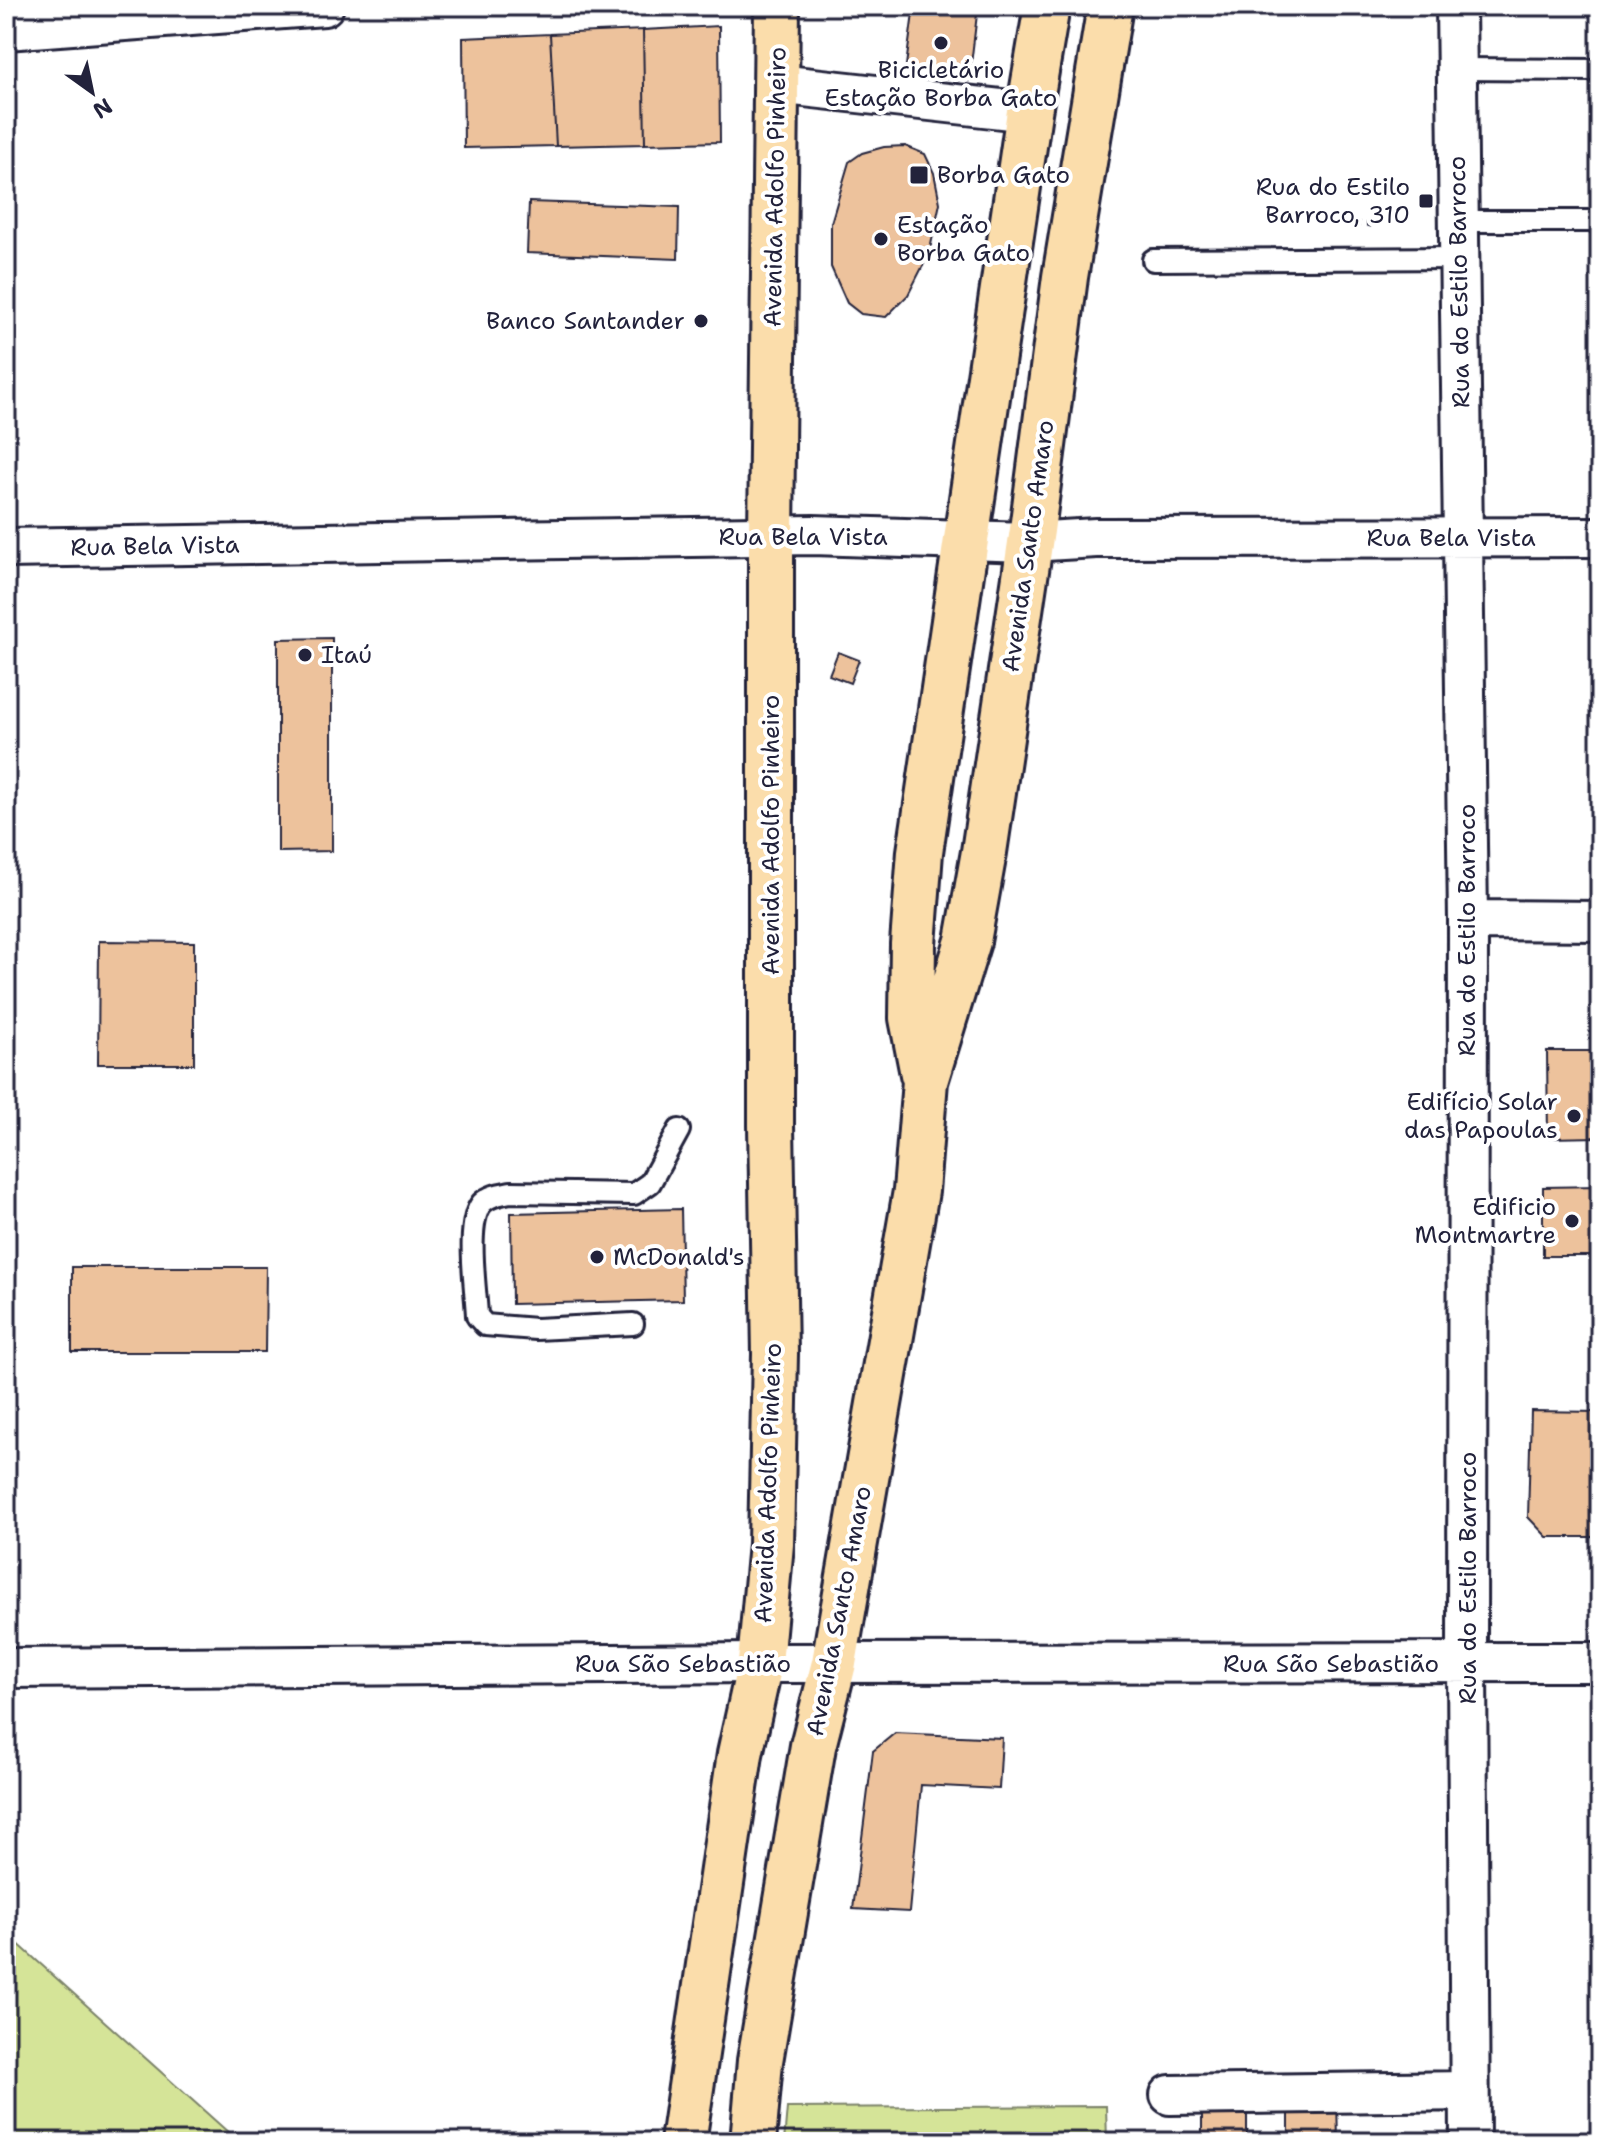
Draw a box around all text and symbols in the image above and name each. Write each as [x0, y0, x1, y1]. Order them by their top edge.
marker: Bicicletário Estação Borba Gato [932, 34, 950, 52]
street label: Avenida Adolfo Pinheiro [757, 46, 793, 328]
north arrow [52, 52, 132, 132]
place label: Bicicletário Estação Borba Gato [825, 54, 1057, 114]
text: N [87, 91, 118, 125]
street label: Rua do Estilo Barroco [1441, 156, 1477, 408]
place label: Borba Gato [937, 159, 1070, 191]
marker: Borba Gato [908, 164, 930, 186]
place label: Rua do Estilo Barroco, 310 [1256, 171, 1410, 231]
marker: Rua do Estilo Barroco, 310 [1417, 192, 1435, 210]
place label: Estação Borba Gato [897, 209, 1030, 269]
marker: Estação Borba Gato [872, 230, 890, 248]
place label: Banco Santander [486, 305, 685, 337]
marker: Banco Santander [692, 312, 710, 330]
street label: Avenida Santo Amaro [994, 418, 1062, 674]
street label: Rua Bela Vista [718, 521, 888, 553]
street label: Rua Bela Vista [1366, 522, 1536, 554]
street label: Rua Bela Vista [70, 529, 240, 563]
place label: Itaú [321, 639, 372, 671]
marker: Itaú [296, 646, 314, 664]
street label: Avenida Adolfo Pinheiro [755, 695, 787, 975]
street label: Rua do Estilo Barroco [1451, 804, 1483, 1056]
place label: Edifício Solar das Papoulas [1404, 1086, 1558, 1146]
marker: Edifício Solar das Papoulas [1565, 1107, 1583, 1125]
place label: Edificio Montmartre [1415, 1191, 1556, 1251]
marker: Edificio Montmartre [1563, 1212, 1581, 1230]
place label: McDonald's [613, 1241, 745, 1273]
marker: McDonald's [588, 1248, 606, 1266]
street label: Avenida Adolfo Pinheiro [747, 1342, 789, 1624]
street label: Rua do Estilo Barroco [1452, 1452, 1484, 1704]
street label: Avenida Santo Amaro [799, 1483, 879, 1739]
street label: Rua São Sebastião [575, 1648, 791, 1680]
street label: Rua São Sebastião [1223, 1648, 1439, 1680]

